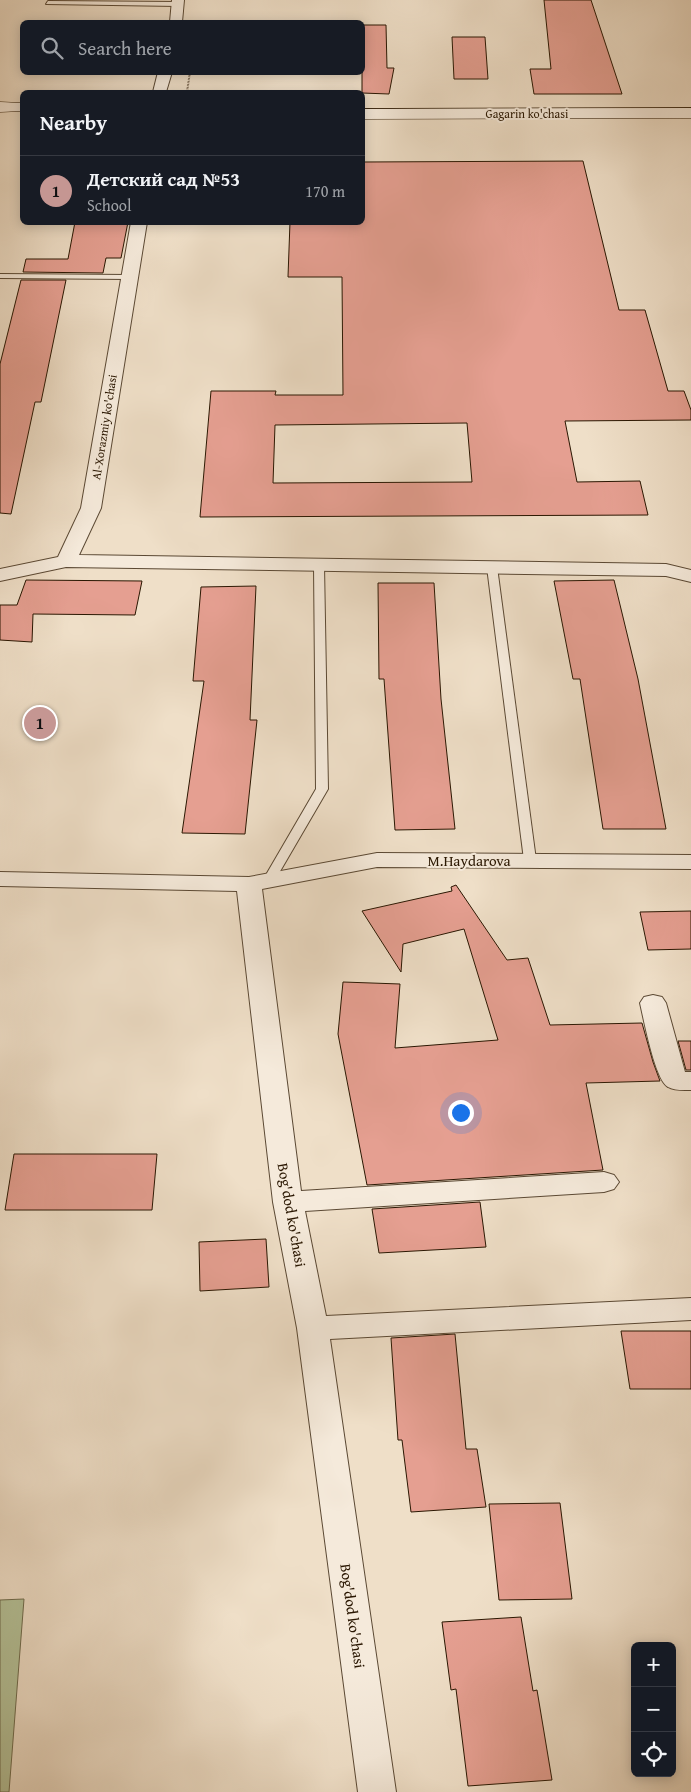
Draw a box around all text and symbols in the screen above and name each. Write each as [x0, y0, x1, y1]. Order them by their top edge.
search box [20, 20, 365, 75]
icon: search [38, 34, 66, 62]
text: Search here [78, 34, 172, 62]
street label: Gagarin ko'chasi [486, 105, 569, 122]
text: Nearby [40, 107, 107, 138]
text: Детский сад №53 [87, 165, 240, 193]
text: 1 [52, 179, 60, 203]
text: 170 m [305, 179, 345, 203]
text: School [87, 193, 131, 217]
street label: Al-Xorazmiy ko'chasi [87, 372, 121, 481]
pin: 1 [24, 704, 56, 742]
street label: M.Haydarova [427, 850, 511, 871]
your location [448, 1100, 474, 1126]
street label: Bog'dod ko'chasi [273, 1161, 311, 1269]
street label: Bog'dod ko'chasi [335, 1562, 371, 1670]
map controls [631, 1642, 676, 1777]
button: + [631, 1642, 676, 1687]
button: − [631, 1687, 676, 1732]
button: locate [631, 1732, 676, 1777]

